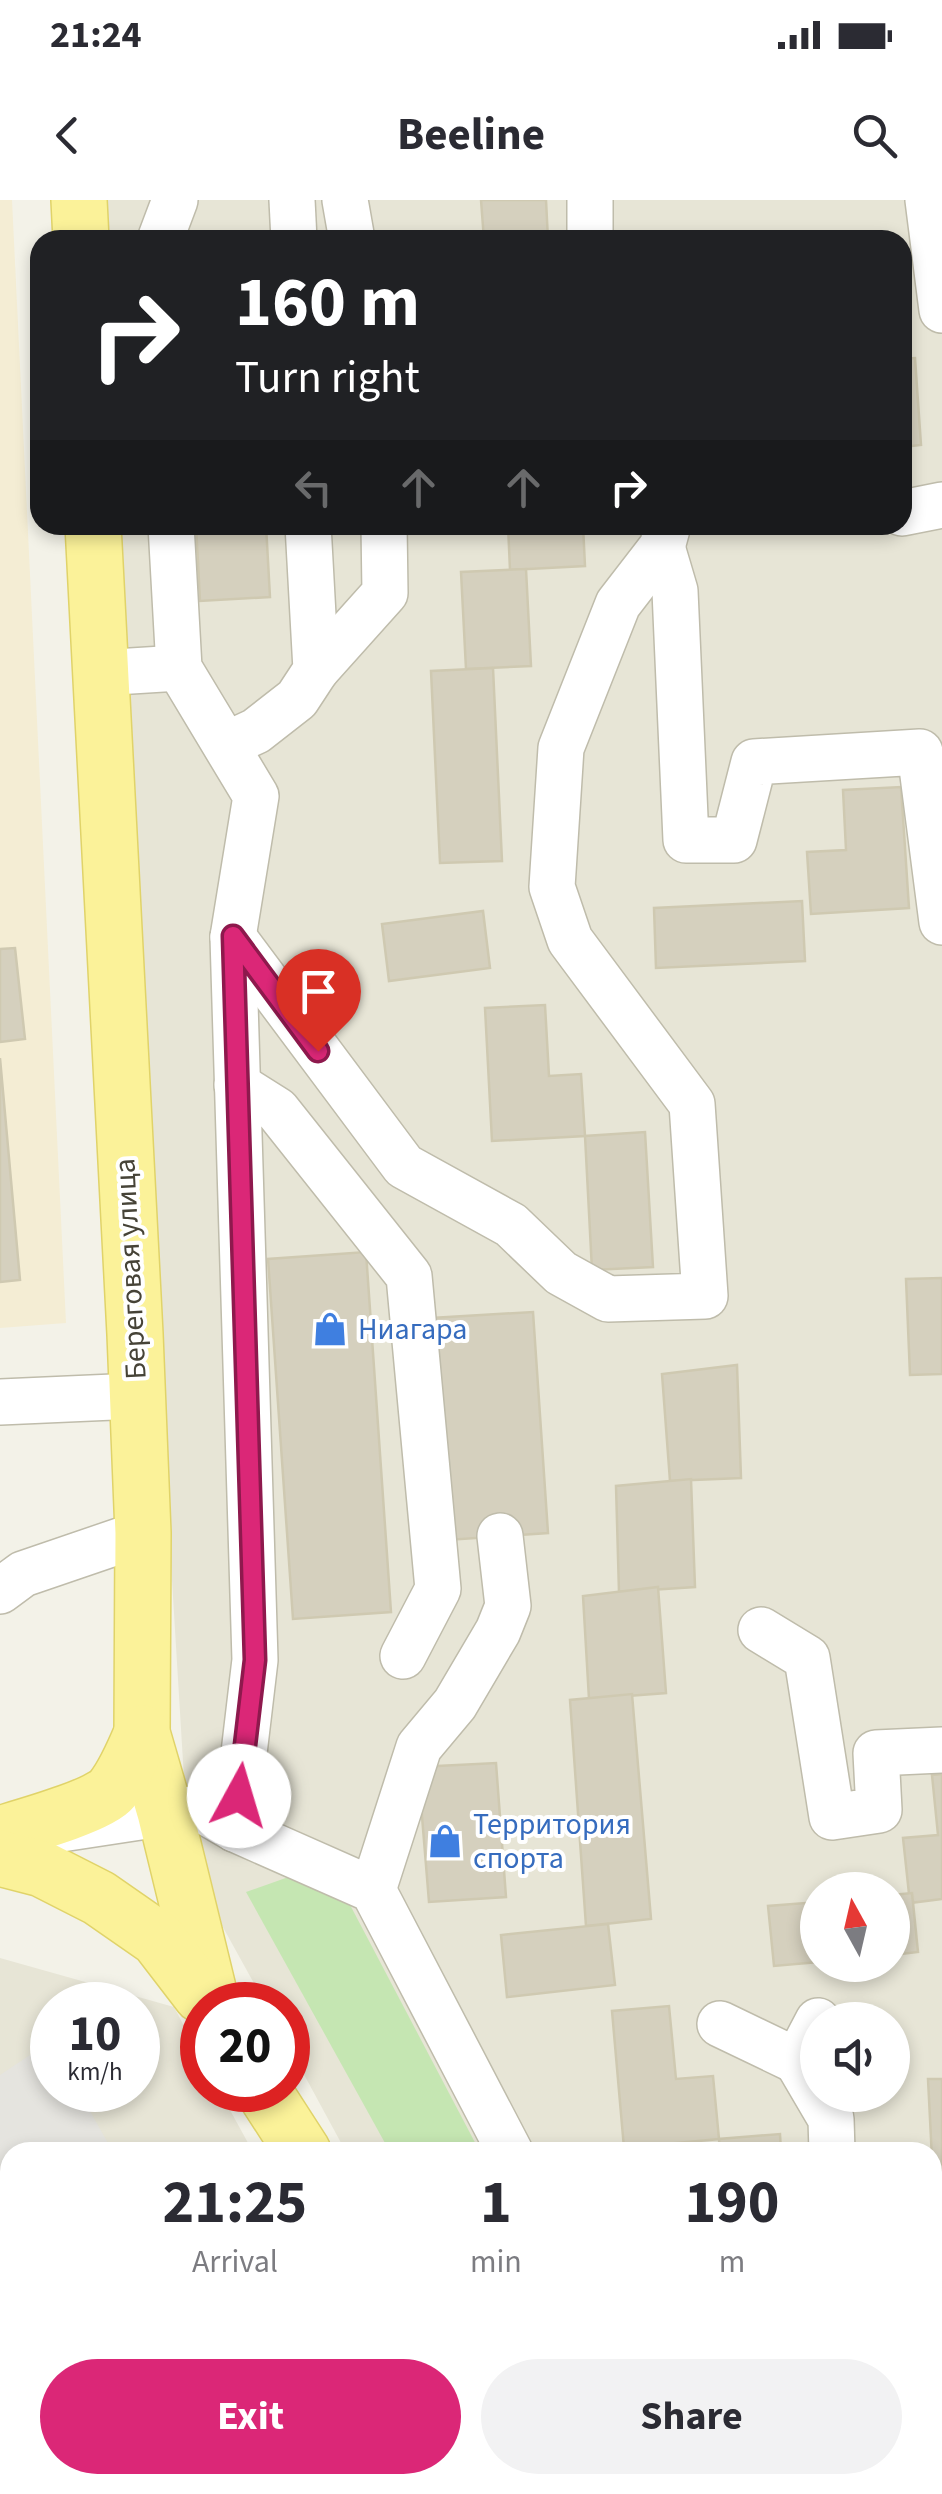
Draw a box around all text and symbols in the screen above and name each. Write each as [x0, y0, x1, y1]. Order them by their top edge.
text: 21:24 [50, 8, 142, 62]
text: Beeline [397, 103, 545, 167]
icon: back [40, 108, 95, 163]
icon: search [847, 108, 902, 163]
text: 160 m [235, 253, 420, 353]
icon: right [70, 270, 200, 400]
text: Turn right [235, 346, 420, 410]
icon: left [286, 460, 341, 515]
icon: ahead [391, 460, 446, 515]
icon: ahead [496, 460, 551, 515]
icon: right [601, 460, 656, 515]
pin [276, 949, 361, 1052]
icon: arrive [291, 964, 346, 1019]
street label: Береговая улица [103, 1157, 158, 1381]
place label: Ниагара [358, 1308, 467, 1351]
shop icon: Ниагара [311, 1310, 349, 1348]
position arrow [187, 1744, 291, 1848]
place label: Территория спорта [473, 1803, 631, 1880]
shop icon: Территория спорта [426, 1822, 464, 1860]
north arrow [800, 1872, 910, 1982]
map controls [800, 1872, 910, 2112]
speed limit sign: 20 [180, 1982, 310, 2112]
text: 10 [69, 1999, 121, 2070]
button: sound [800, 2002, 910, 2112]
text: km/h [67, 2054, 123, 2090]
text: 21:25 [163, 2161, 307, 2246]
text: 1 [480, 2161, 512, 2246]
text: 190 [684, 2161, 779, 2246]
text: Arrival [192, 2239, 278, 2285]
text: min [470, 2239, 522, 2285]
text: m [719, 2239, 745, 2285]
button: Exit [40, 2359, 461, 2474]
button: Share [481, 2359, 902, 2474]

